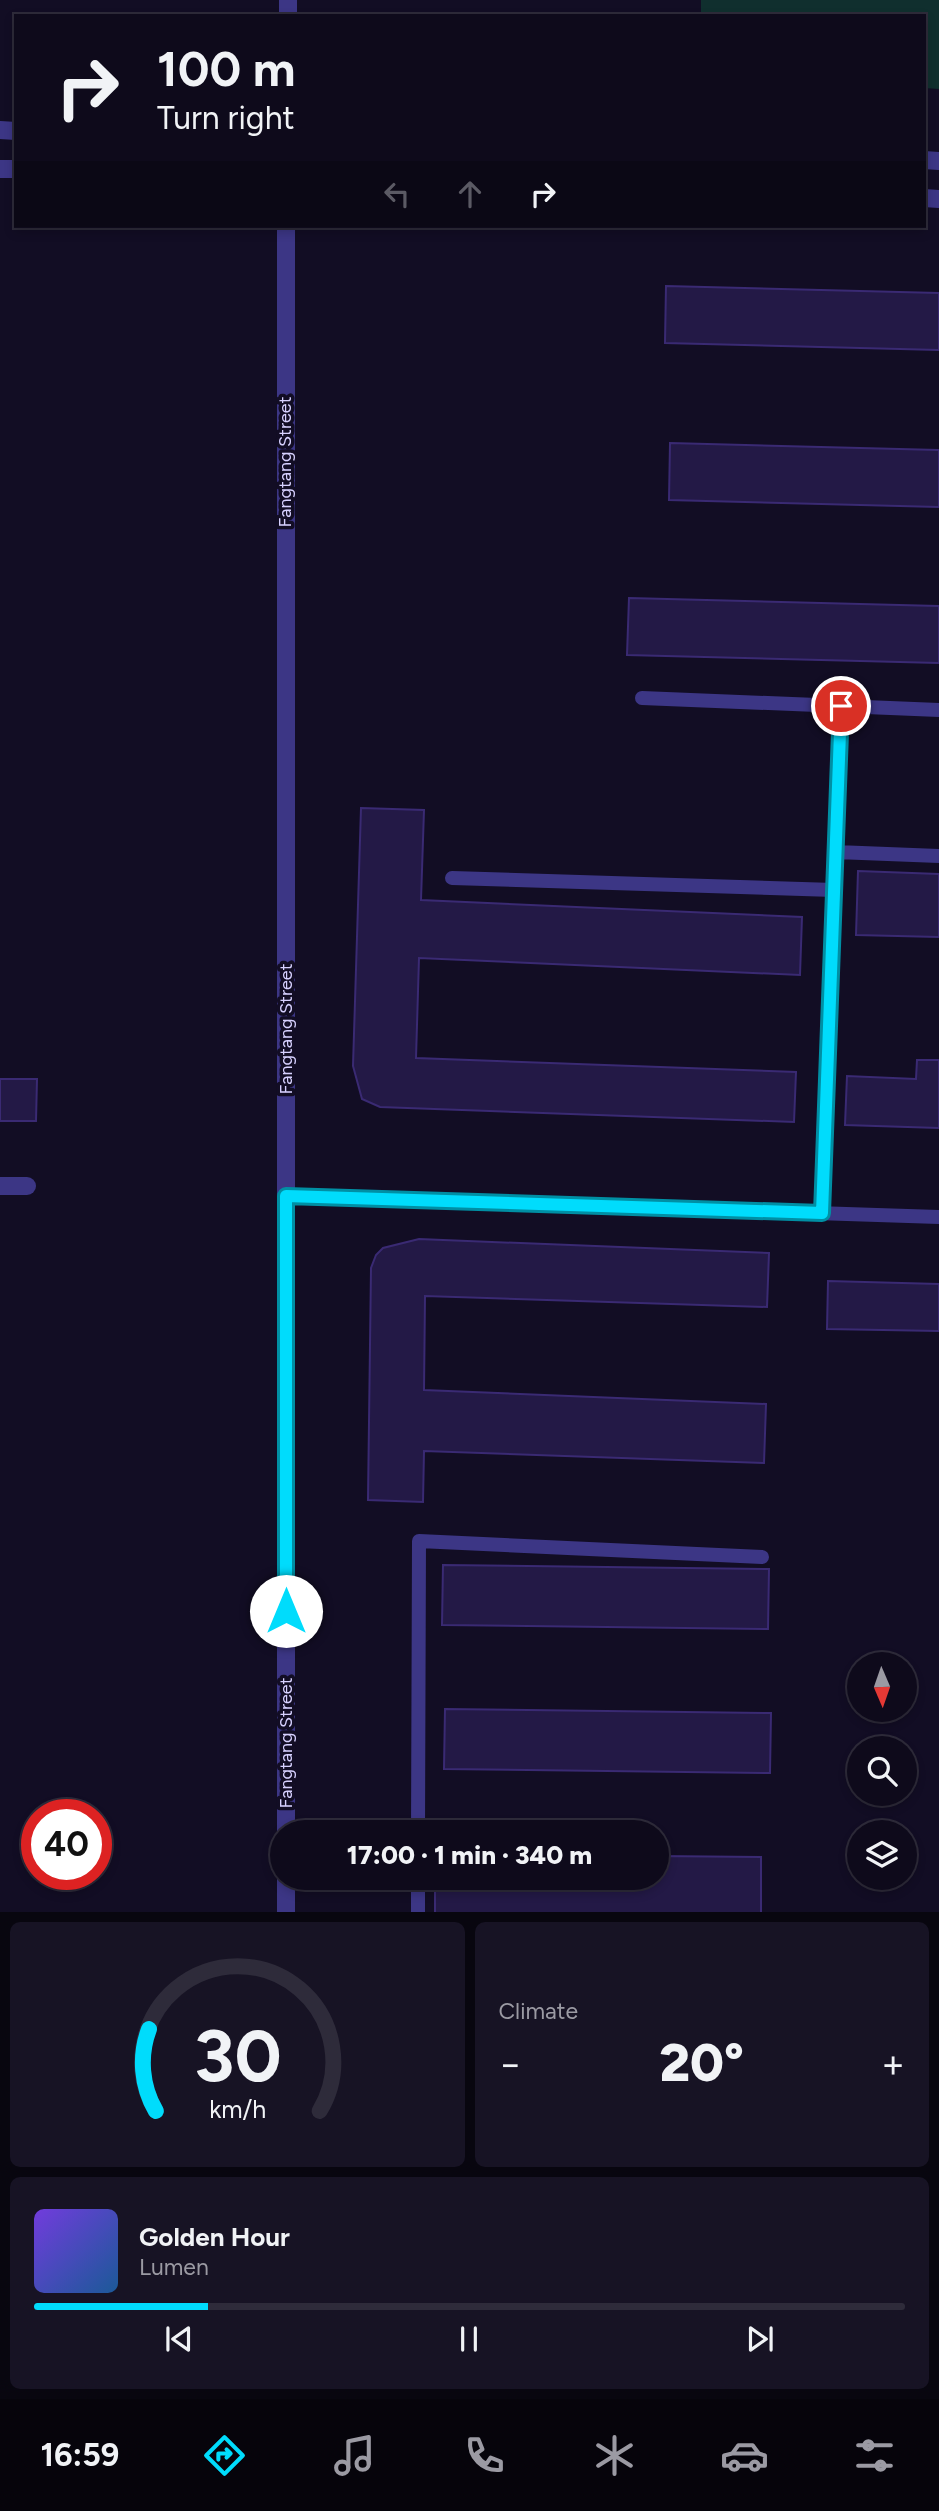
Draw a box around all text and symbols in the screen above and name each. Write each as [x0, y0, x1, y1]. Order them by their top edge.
text: 100 m [157, 39, 296, 98]
icon: right [42, 42, 133, 133]
text: Turn right [157, 99, 295, 137]
icon: left [378, 175, 416, 213]
icon: ahead [451, 175, 489, 213]
icon: right [524, 175, 562, 213]
street label: Fangtang Street [274, 396, 296, 527]
pin [811, 676, 871, 736]
icon: arrive [822, 687, 860, 725]
street label: Fangtang Street [275, 963, 297, 1094]
position arrow [249, 1574, 323, 1648]
north arrow [847, 1652, 917, 1722]
map controls [847, 1652, 917, 1890]
street label: Fangtang Street [275, 1677, 297, 1808]
button: search [847, 1736, 917, 1806]
speed limit sign: 40 [21, 1799, 112, 1890]
button: layers [847, 1820, 917, 1890]
text: 17:00 · 1 min · 340 m [347, 1839, 592, 1871]
text: Climate [499, 1997, 578, 2025]
text: 30 [193, 2012, 281, 2099]
text: 20° [660, 2032, 744, 2094]
text: − [499, 2041, 522, 2087]
text: + [881, 2041, 905, 2087]
text: km/h [209, 2093, 266, 2123]
text: Golden Hour [139, 2221, 290, 2253]
text: Lumen [139, 2253, 209, 2281]
icon: previous [160, 2320, 198, 2358]
icon: pause [450, 2320, 488, 2358]
icon: next [741, 2320, 779, 2358]
icon: directions [200, 2431, 249, 2480]
icon: music [330, 2431, 379, 2480]
icon: phone [460, 2431, 509, 2480]
icon: climate [590, 2431, 639, 2480]
icon: car [720, 2431, 769, 2480]
icon: filters [850, 2431, 899, 2480]
text: 16:59 [40, 2436, 119, 2474]

